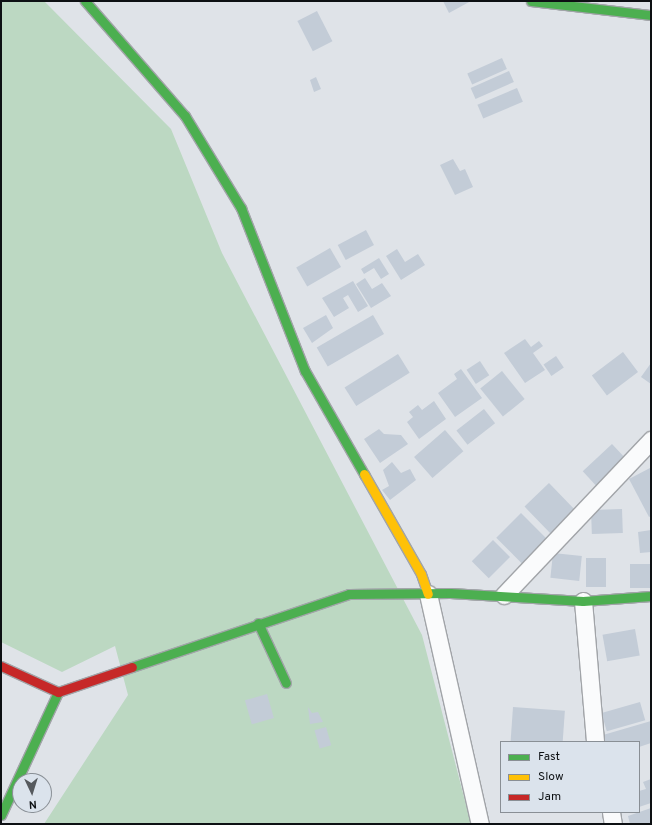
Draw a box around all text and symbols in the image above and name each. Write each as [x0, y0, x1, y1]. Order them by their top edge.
legend [500, 741, 640, 813]
text: Fast [538, 749, 560, 765]
text: Slow [538, 769, 564, 785]
north arrow [12, 773, 52, 813]
text: Jam [538, 789, 561, 805]
text: N [28, 797, 37, 811]

